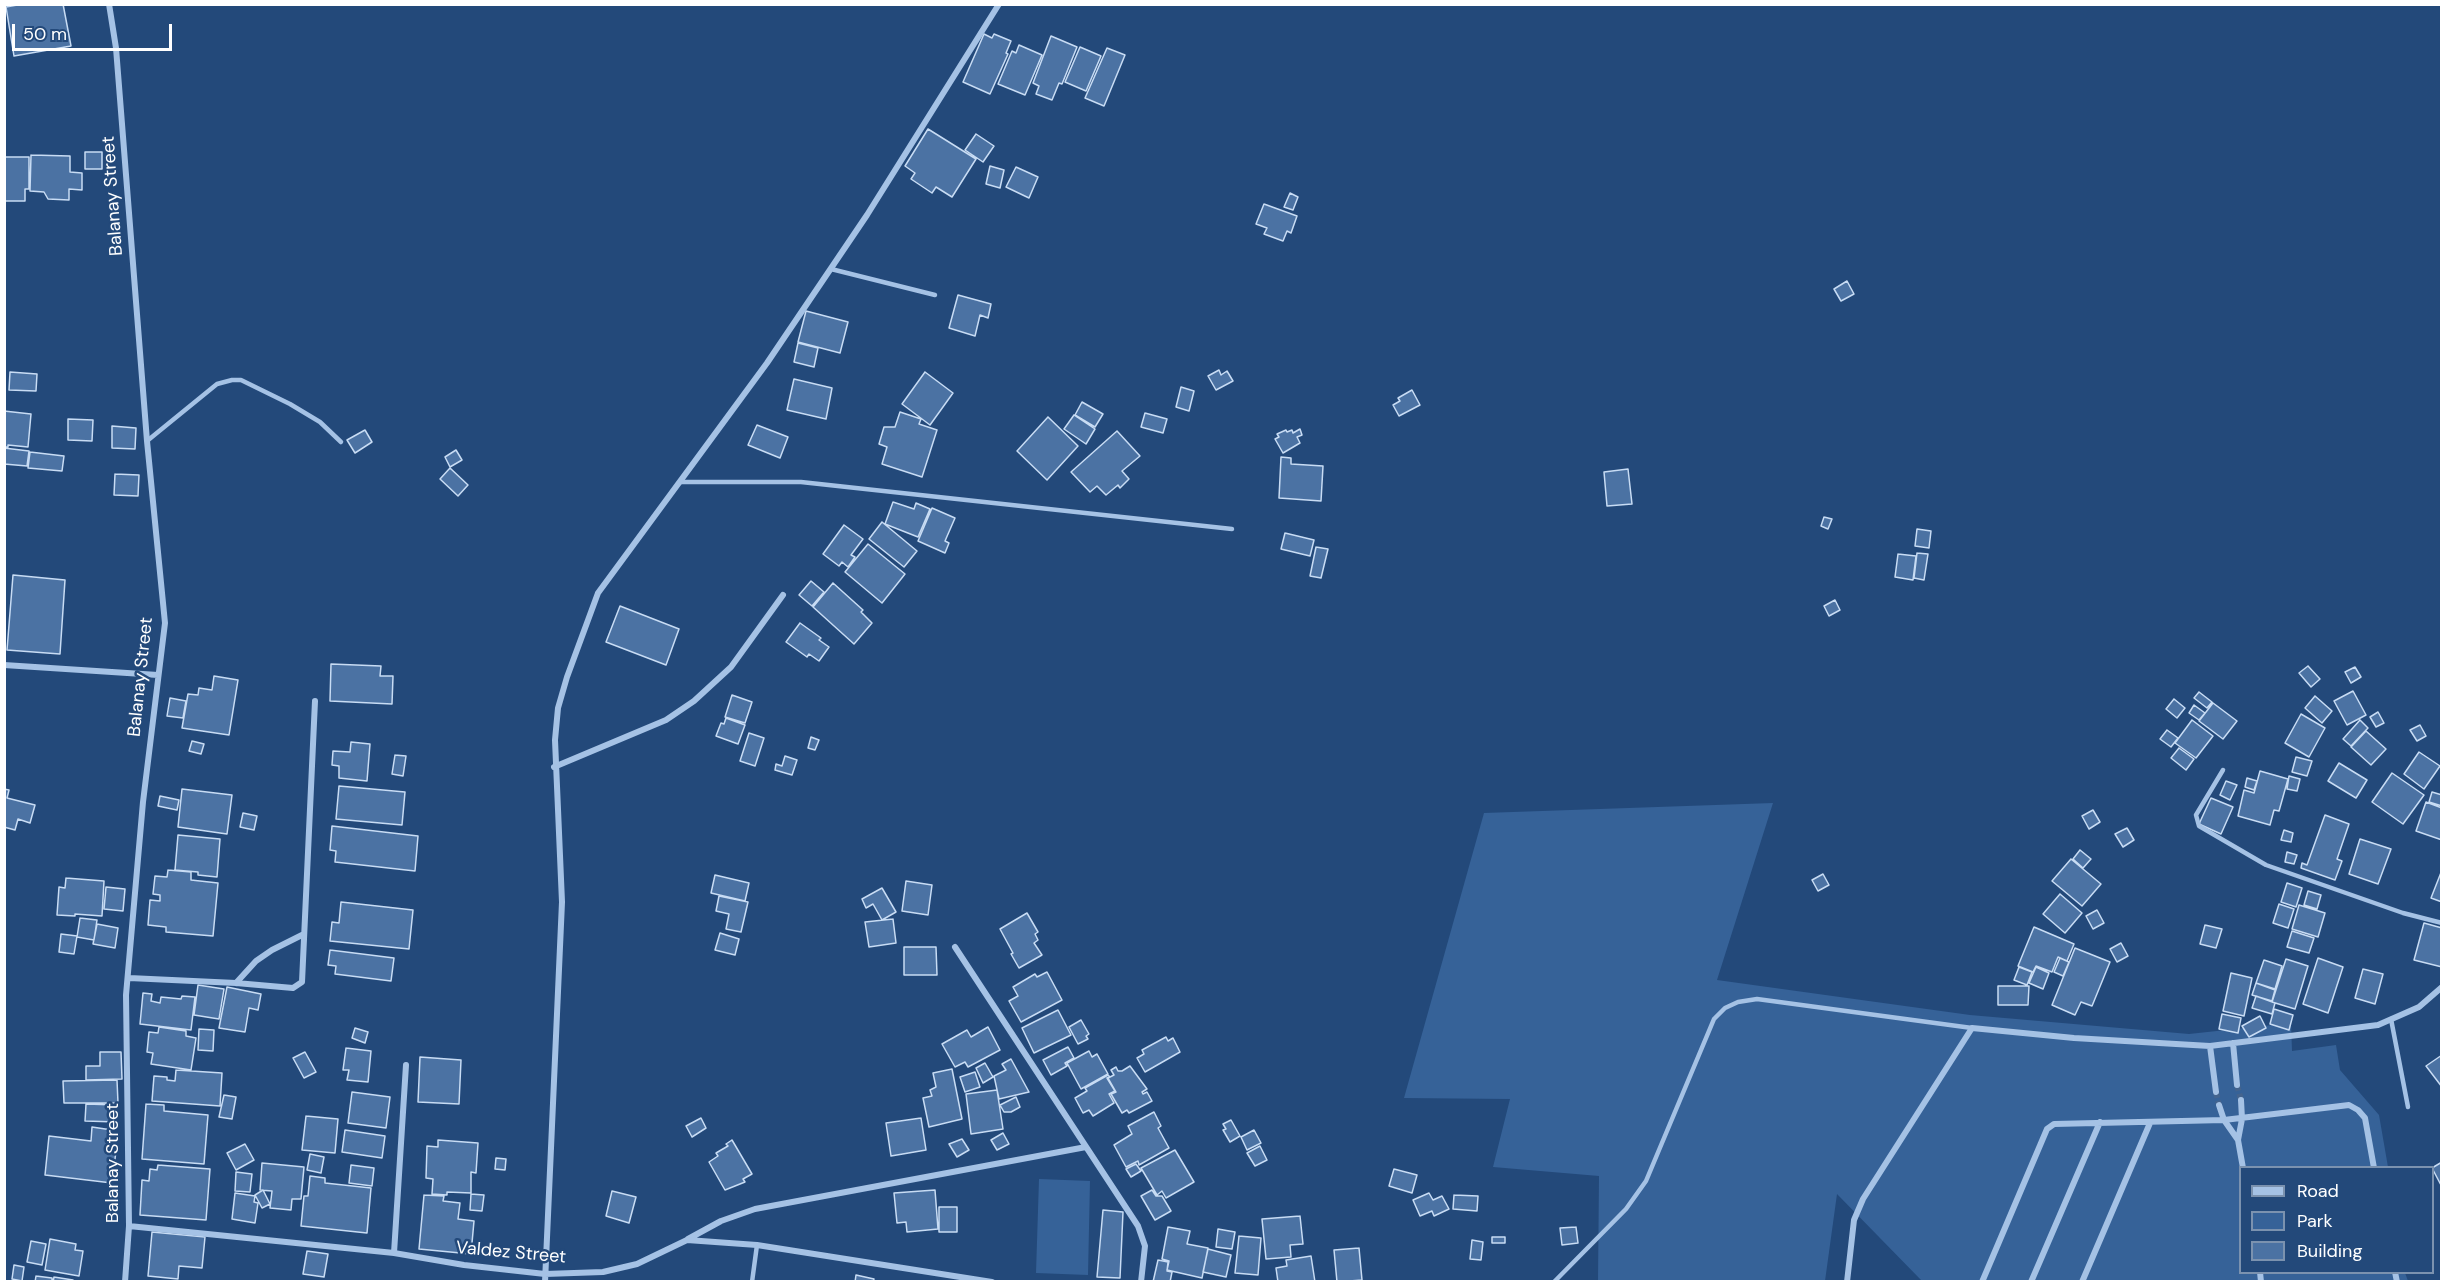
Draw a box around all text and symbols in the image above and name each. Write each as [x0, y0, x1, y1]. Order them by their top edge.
scale bar [15, 12, 176, 50]
text: 50 m [23, 22, 67, 46]
street label: Balanay Street [98, 135, 128, 257]
street label: Balanay Street [124, 616, 158, 738]
street label: Balanay Street [102, 1103, 124, 1223]
legend [2239, 1166, 2434, 1274]
text: Road [2297, 1179, 2339, 1203]
text: Park [2297, 1209, 2333, 1233]
street label: Valdez Street [455, 1237, 567, 1269]
text: Building [2297, 1239, 2362, 1263]

